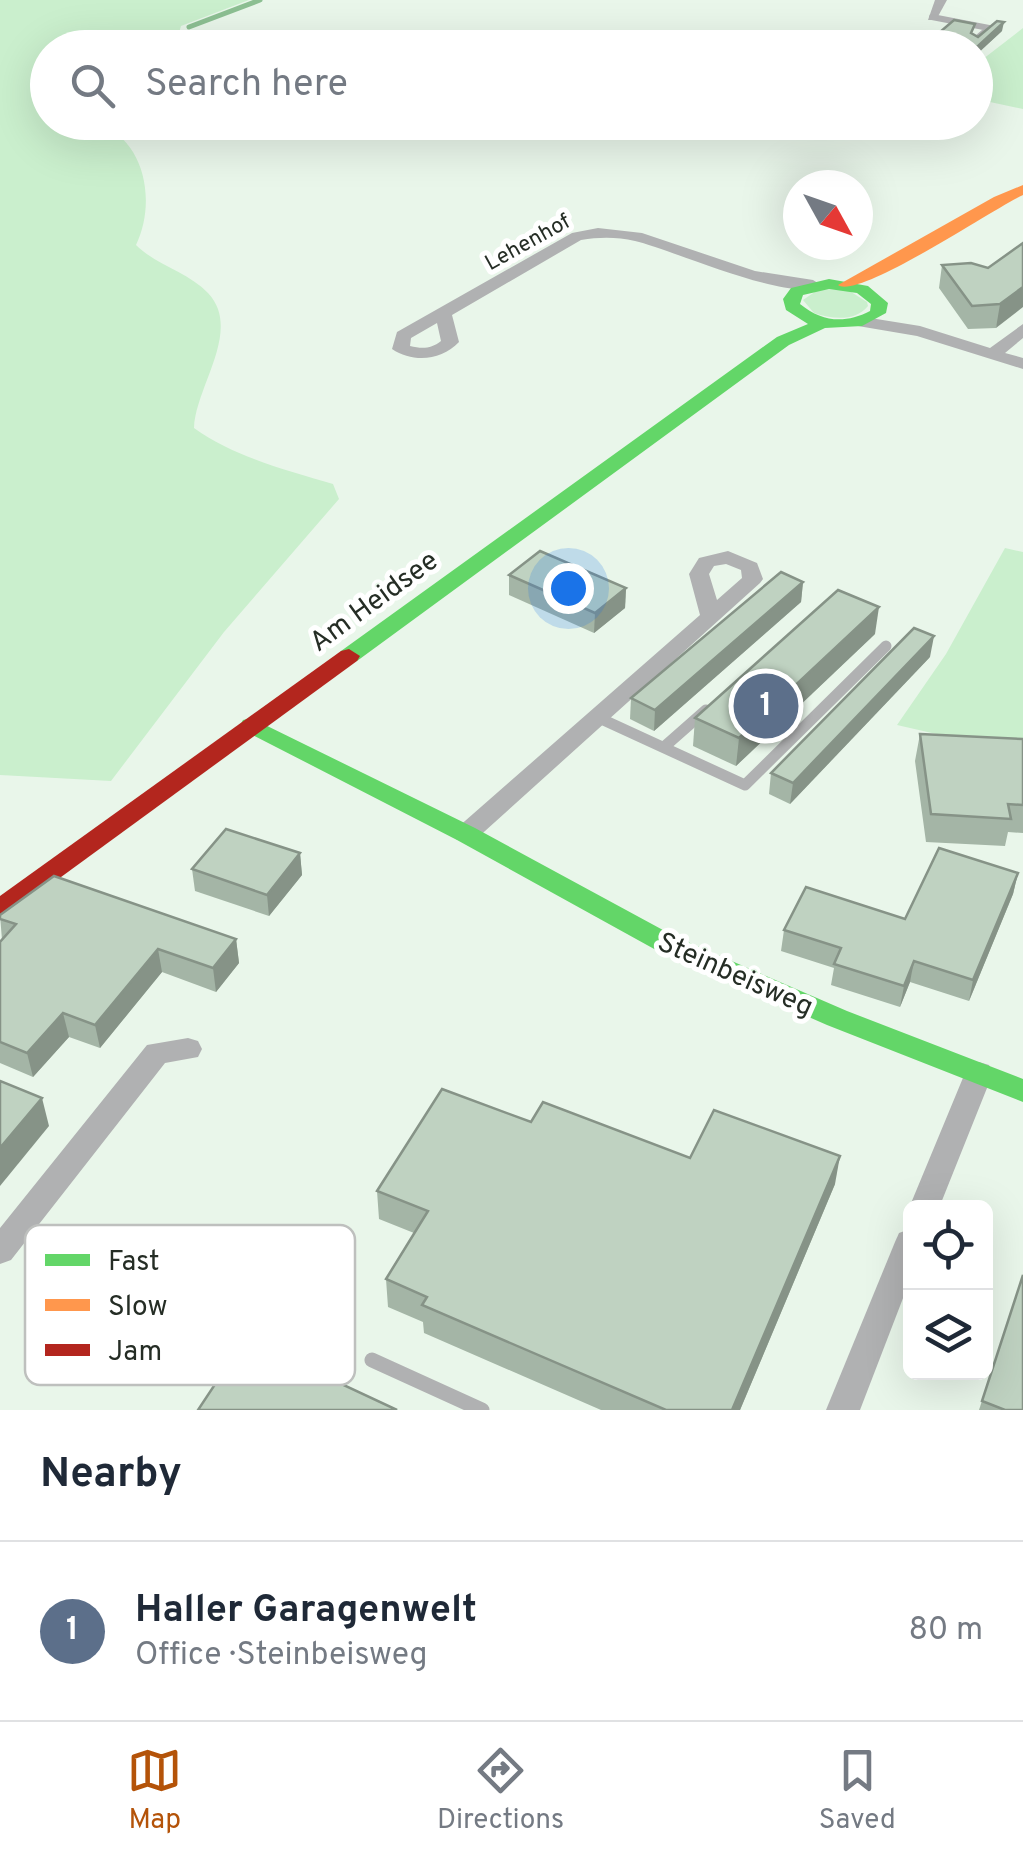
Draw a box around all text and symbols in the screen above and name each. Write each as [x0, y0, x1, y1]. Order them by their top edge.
search box [30, 30, 993, 140]
icon: search [65, 58, 120, 113]
text: Search here [145, 61, 348, 110]
north arrow [783, 170, 873, 260]
street label: Lehenhof [481, 209, 576, 278]
street label: Am Heidsee [303, 544, 446, 661]
your location [543, 563, 594, 614]
pin: 1 [734, 668, 798, 744]
street label: Steinbeisweg [651, 925, 818, 1026]
map controls [903, 1200, 993, 1380]
button: locate [903, 1200, 993, 1290]
legend [25, 1225, 355, 1385]
text: Fast [108, 1245, 160, 1281]
text: Slow [108, 1290, 167, 1326]
button: layers [903, 1290, 993, 1380]
text: Jam [108, 1335, 162, 1371]
text: Nearby [40, 1449, 182, 1502]
text: Haller Garagenwelt [135, 1587, 477, 1636]
text: 1 [66, 1611, 79, 1651]
text: 80 m [909, 1611, 983, 1651]
text: Office · Steinbeisweg [135, 1636, 427, 1676]
tab: Map [127, 1743, 182, 1839]
tab: Directions [437, 1743, 564, 1839]
tab: Saved [819, 1743, 896, 1839]

